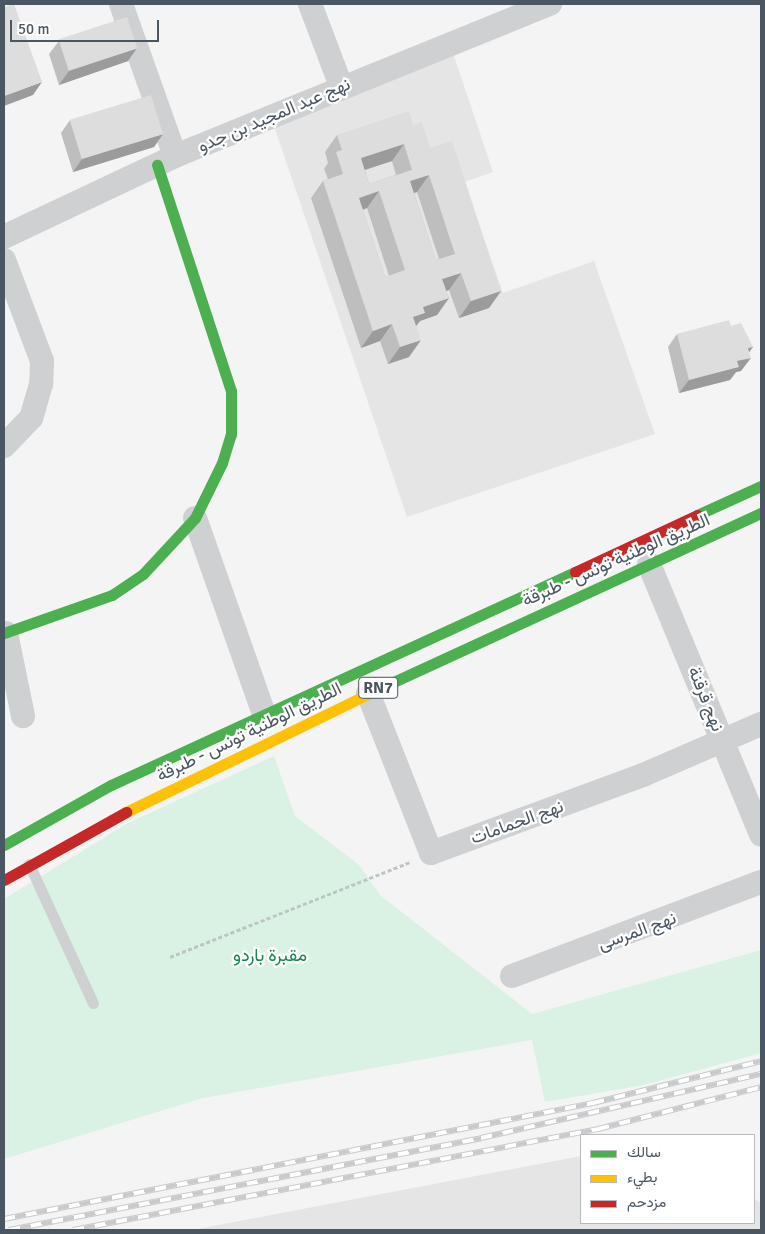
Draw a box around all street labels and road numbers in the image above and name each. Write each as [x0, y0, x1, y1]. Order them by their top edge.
street label: نهج عبد المجيد بن جدو [195, 73, 353, 157]
street label: الطريق الوطنية تونس - طبرقة [519, 509, 713, 611]
street label: نهج قرقنة [683, 663, 729, 735]
road number: RN7 [358, 674, 398, 701]
street label: الطريق الوطنية تونس - طبرقة [153, 678, 345, 786]
street label: نهج الحمامات [468, 795, 566, 849]
street label: نهج المرسى [595, 907, 679, 955]

